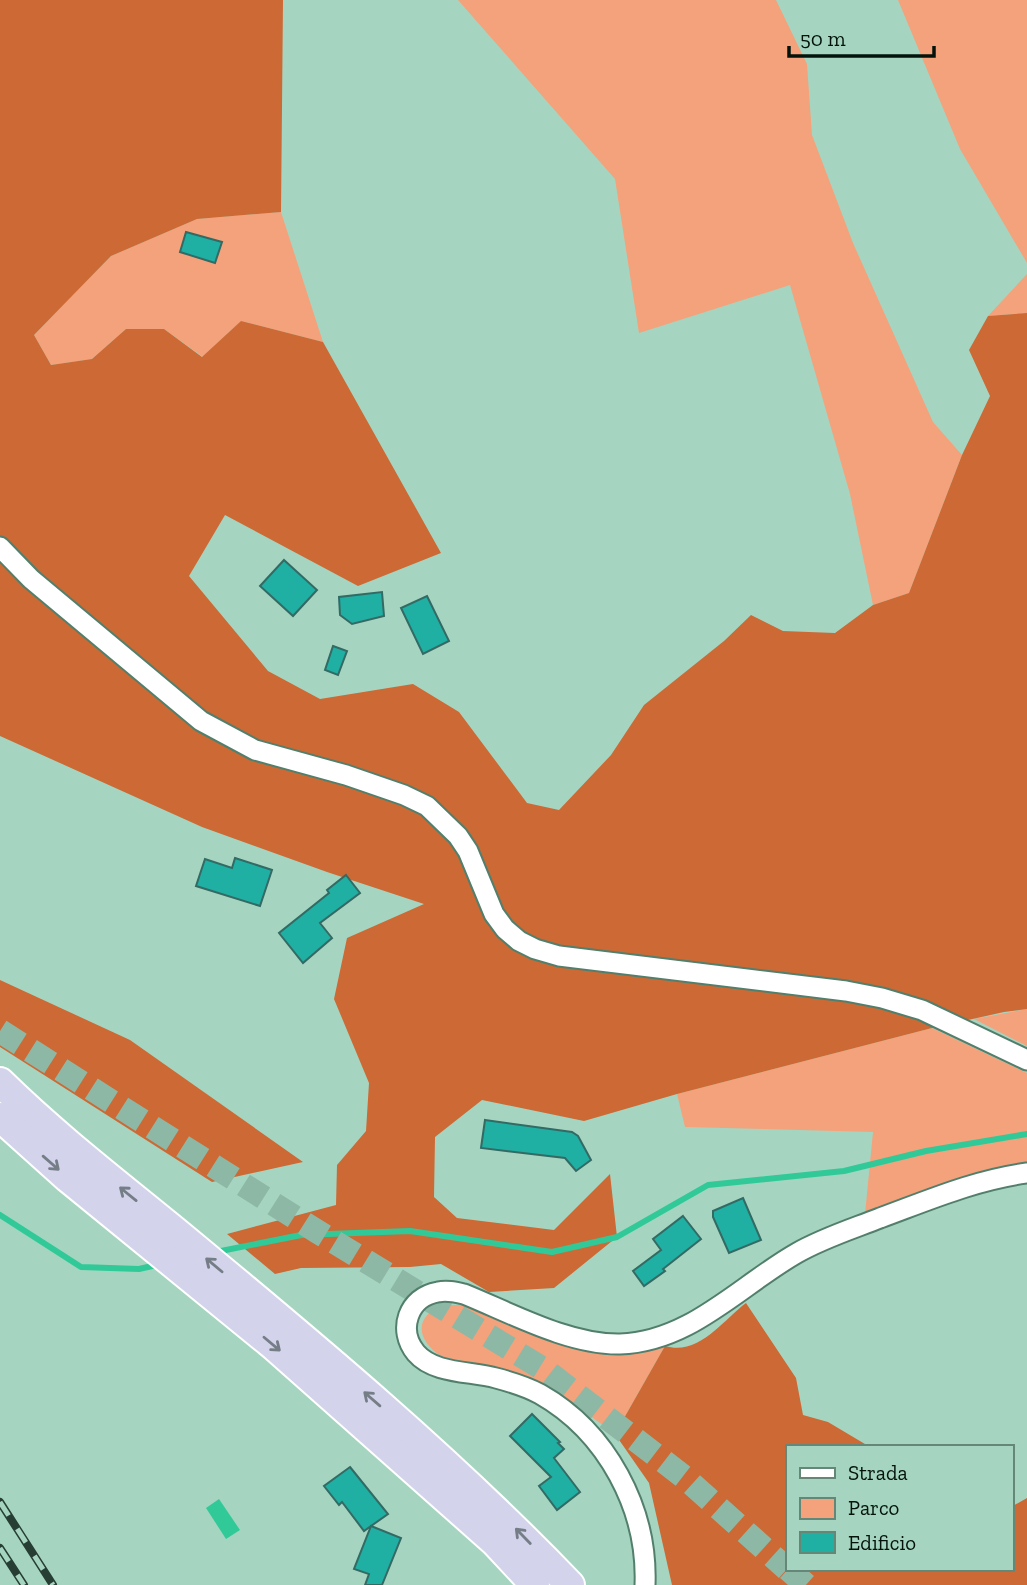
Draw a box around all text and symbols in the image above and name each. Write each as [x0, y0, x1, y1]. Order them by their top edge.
scale bar [789, 14, 934, 58]
text: 50 m [800, 26, 846, 51]
one-way arrow [42, 1155, 60, 1171]
one-way arrow [119, 1186, 137, 1202]
one-way arrow [206, 1257, 224, 1272]
one-way arrow [262, 1336, 280, 1352]
one-way arrow [364, 1391, 382, 1407]
legend [786, 1445, 1013, 1571]
text: Strada [848, 1460, 908, 1485]
text: Parco [848, 1495, 899, 1520]
one-way arrow [514, 1528, 531, 1545]
text: Edificio [848, 1530, 916, 1555]

